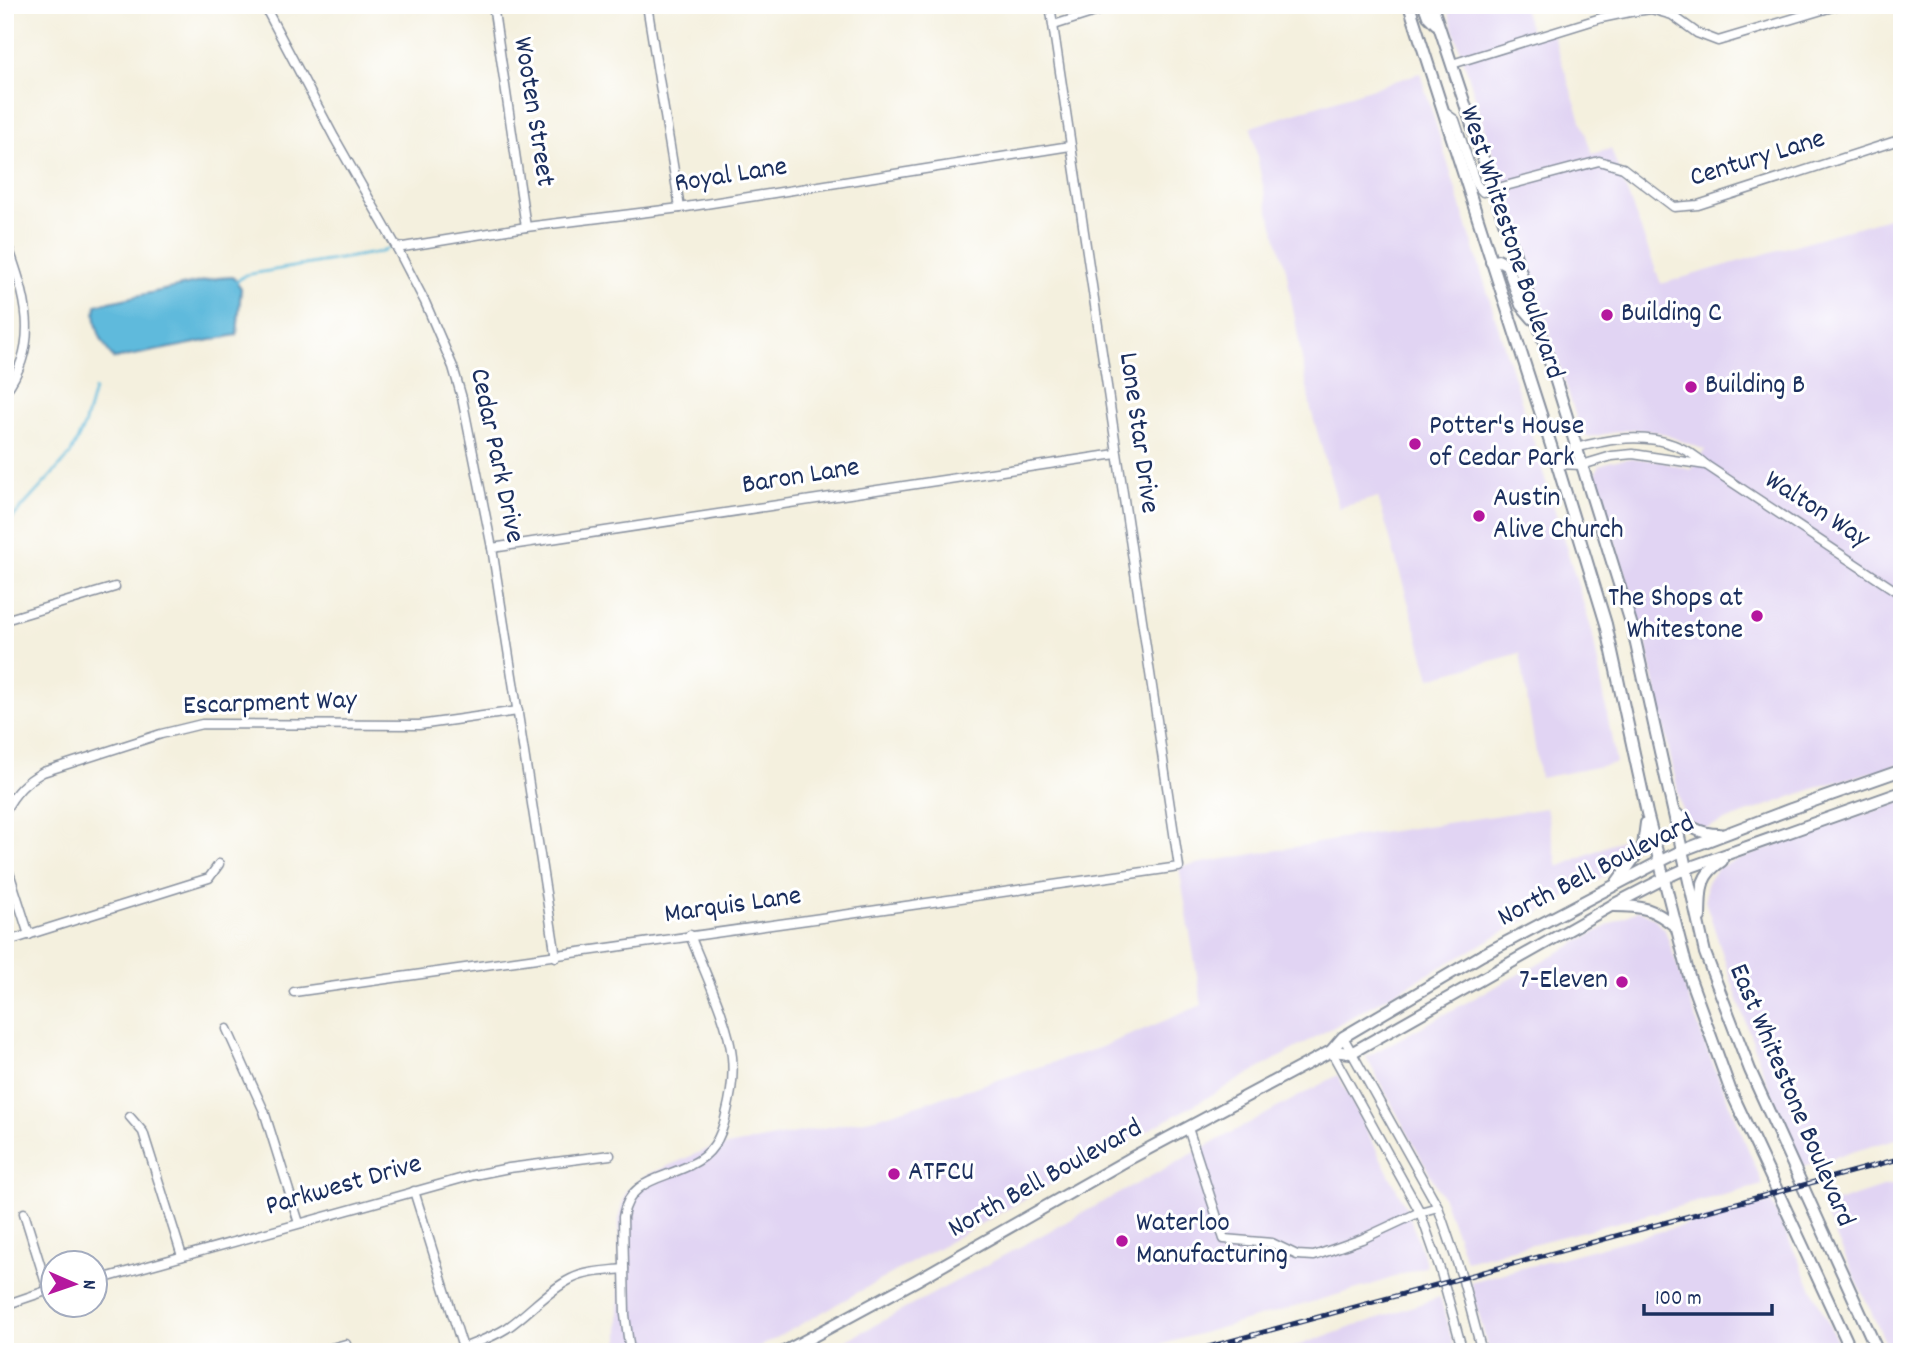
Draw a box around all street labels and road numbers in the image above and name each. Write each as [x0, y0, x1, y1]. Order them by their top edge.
street label: Wooten Street [500, 34, 564, 190]
street label: West Whitestone Boulevard [1447, 101, 1573, 385]
street label: Century Lane [1685, 120, 1831, 200]
street label: Royal Lane [672, 148, 790, 206]
street label: Lone Star Drive [1106, 350, 1168, 516]
street label: Cedar Park Drive [457, 365, 533, 547]
street label: Baron Lane [739, 449, 863, 507]
street label: Walton Way [1755, 462, 1877, 560]
street label: Escarpment Way [182, 682, 358, 728]
street label: North Bell Boulevard [1491, 805, 1703, 939]
street label: Marquis Lane [662, 878, 804, 936]
street label: East Whitestone Boulevard [1716, 958, 1864, 1234]
street label: North Bell Boulevard [942, 1110, 1150, 1250]
street label: Parkwest Drive [261, 1146, 427, 1228]

